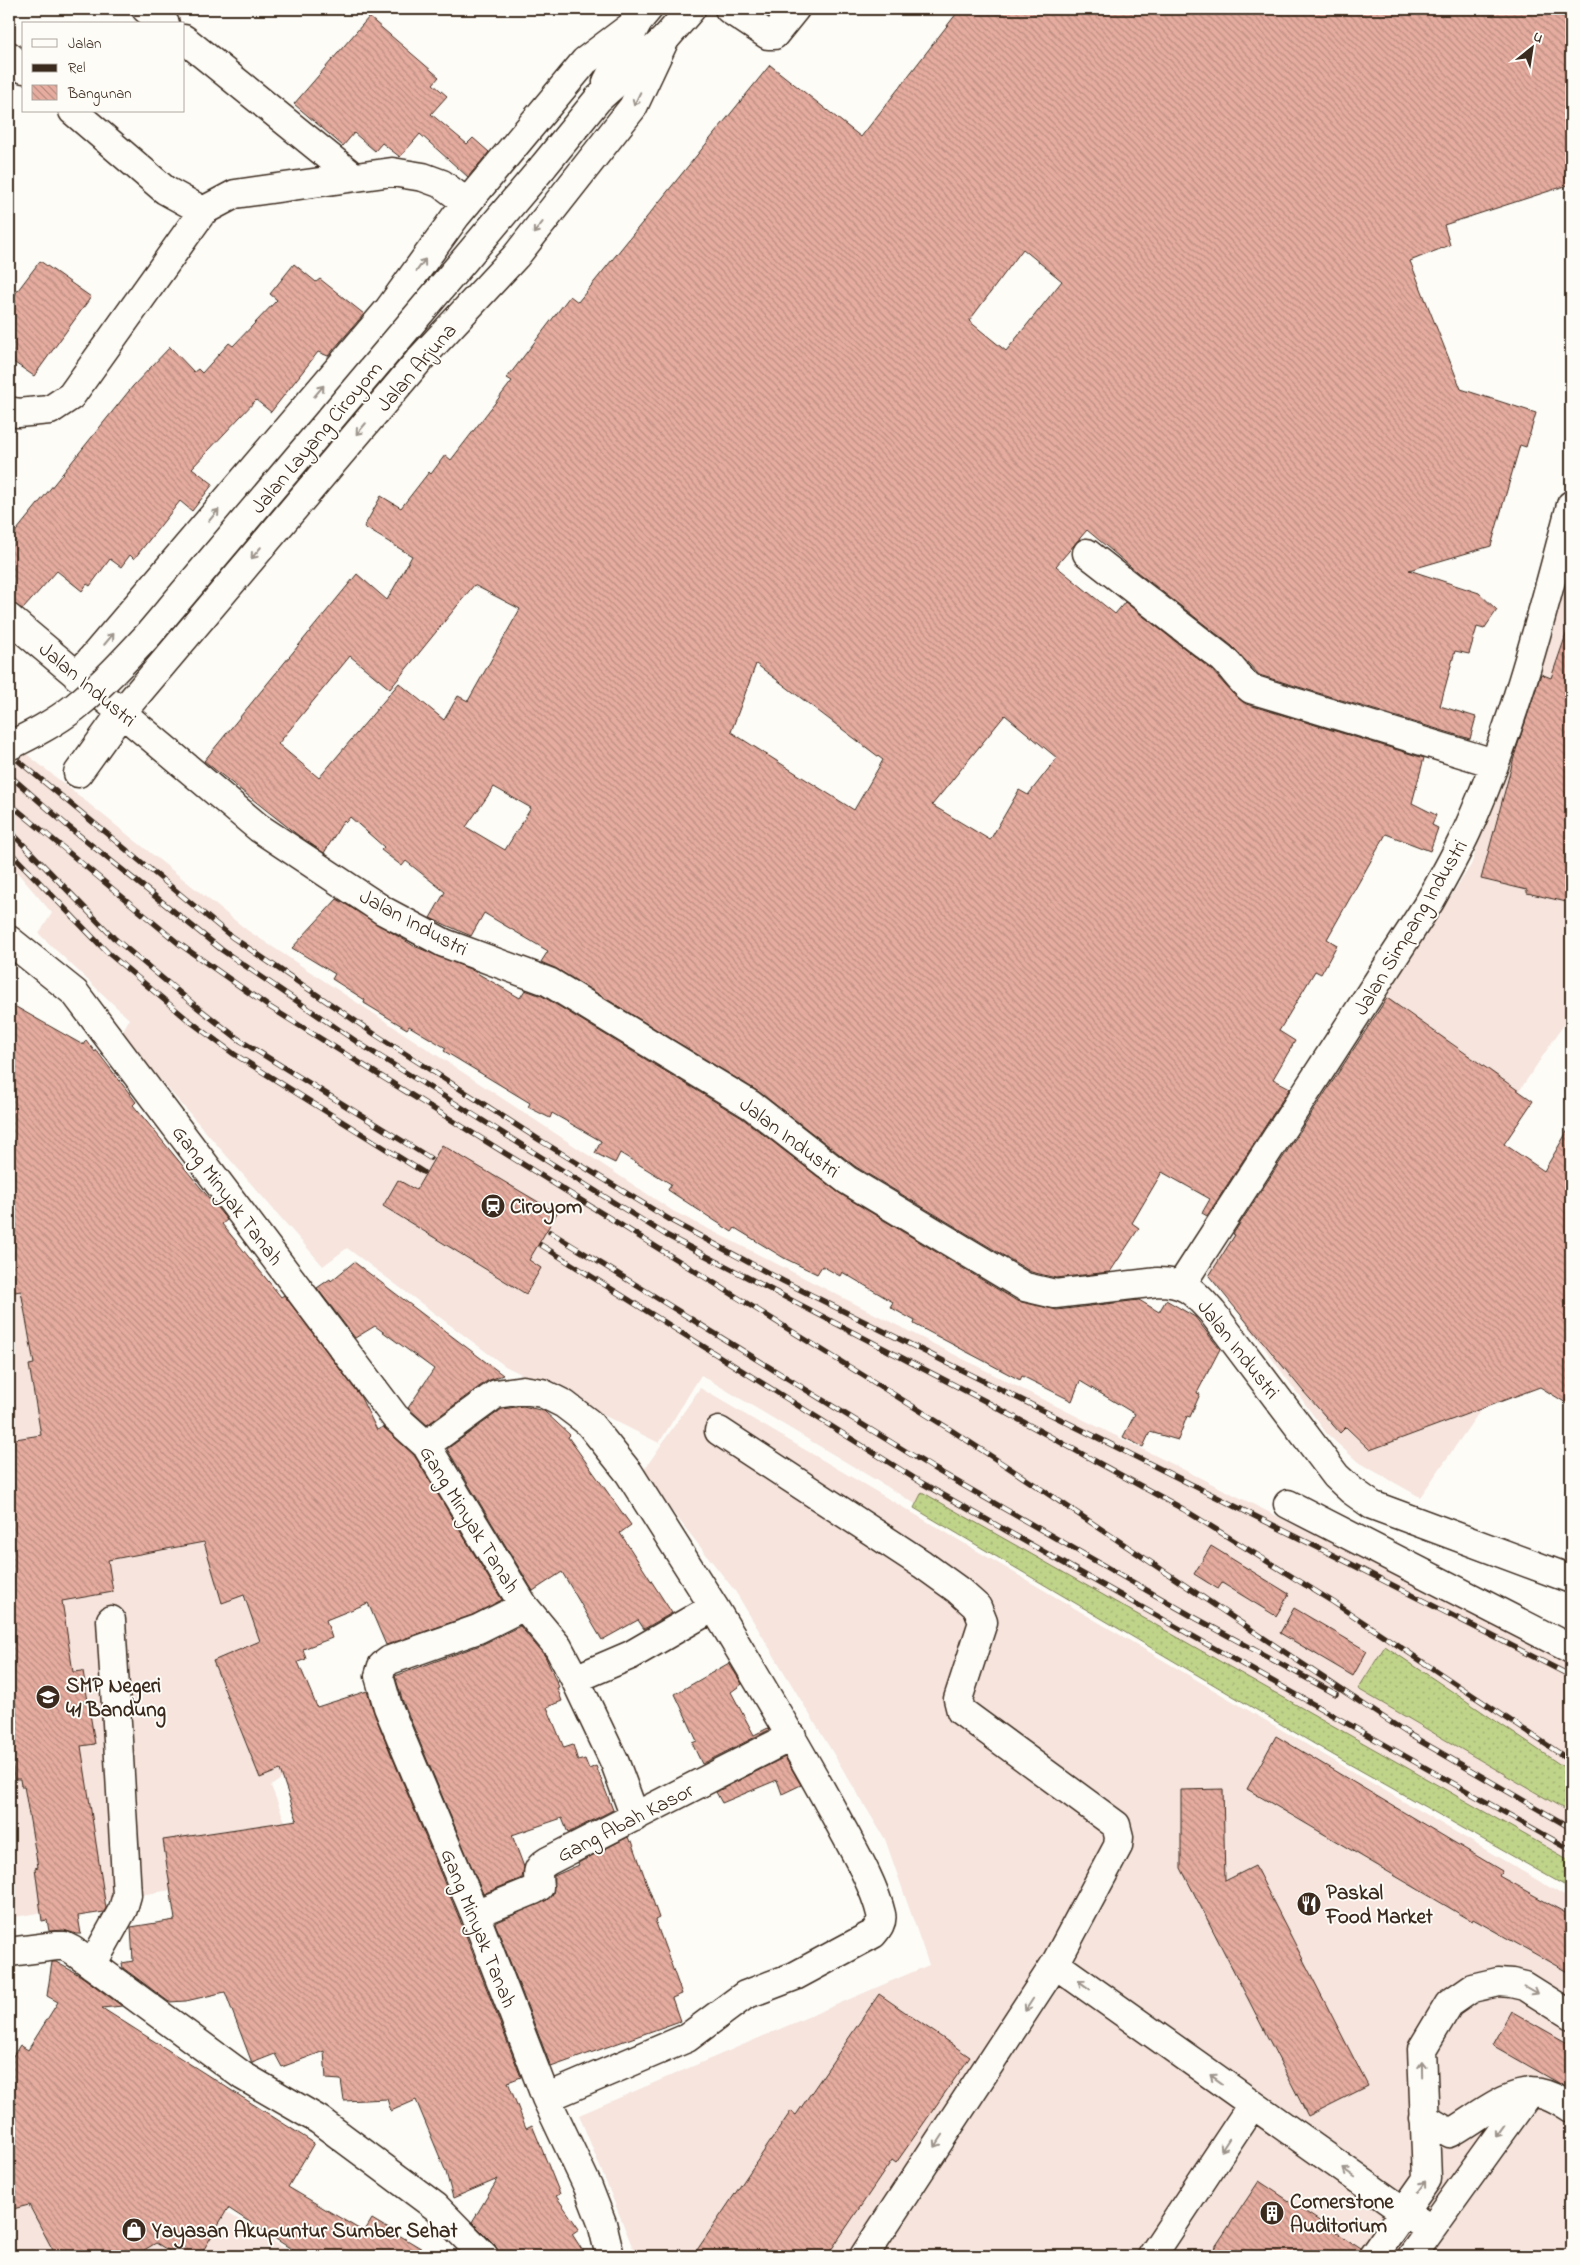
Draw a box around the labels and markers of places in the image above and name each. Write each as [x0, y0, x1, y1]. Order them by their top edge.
station icon: Ciroyom [480, 1193, 506, 1219]
place label: Ciroyom [510, 1193, 582, 1225]
place label: SMP Negeri 41 Bandung [66, 1672, 166, 1728]
school or university icon: SMP Negeri 41 Bandung [35, 1684, 61, 1710]
place label: Paskal Food Market [1325, 1879, 1434, 1933]
restaurant icon: Paskal Food Market [1296, 1891, 1322, 1917]
place label: Cornerstone Auditorium [1290, 2188, 1394, 2242]
building icon: Cornerstone Auditorium [1259, 2200, 1285, 2226]
shop icon: Yayasan Akupuntur Sumber Sehat [121, 2217, 147, 2243]
place label: Yayasan Akupuntur Sumber Sehat [151, 2217, 458, 2249]

